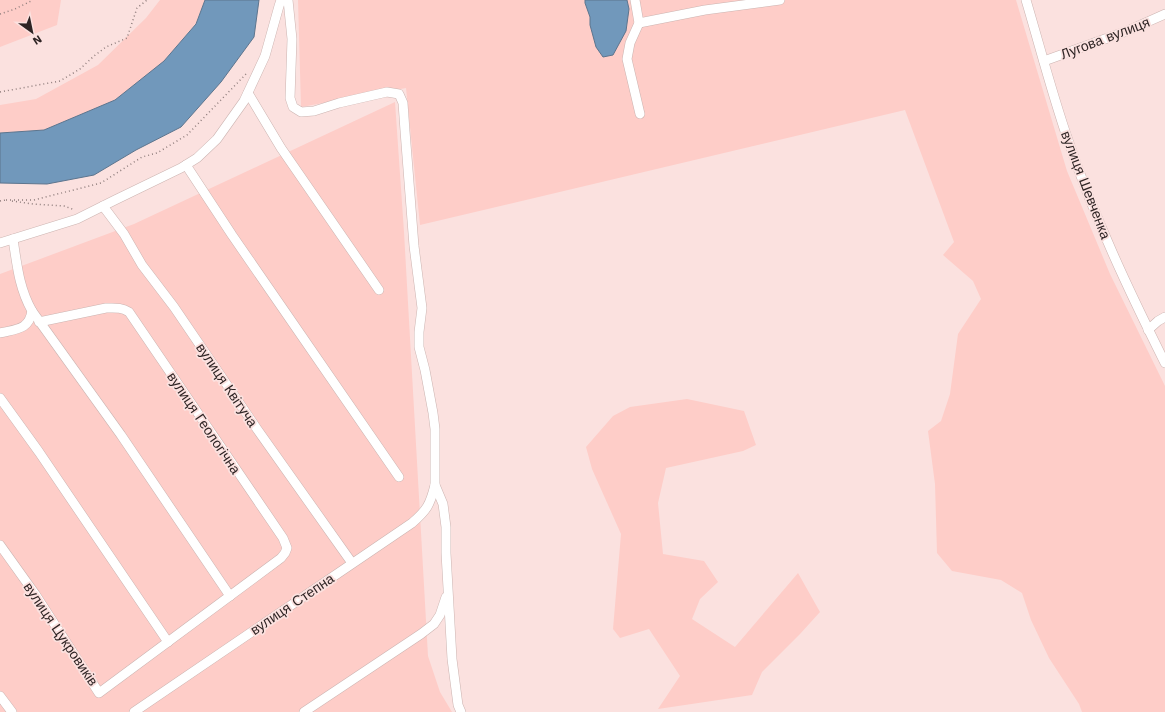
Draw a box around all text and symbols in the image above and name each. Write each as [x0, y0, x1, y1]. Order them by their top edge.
north arrow [12, 12, 52, 52]
street label: Лугова вулиця [1058, 14, 1152, 62]
text: N [30, 32, 44, 48]
street label: вулиця Шевченка [1058, 129, 1114, 242]
street label: вулиця Квітуча [193, 340, 261, 430]
street label: вулиця Геологічна [164, 369, 244, 477]
street label: вулиця Степна [247, 570, 337, 638]
street label: вулиця Цукровиків [20, 579, 102, 689]

